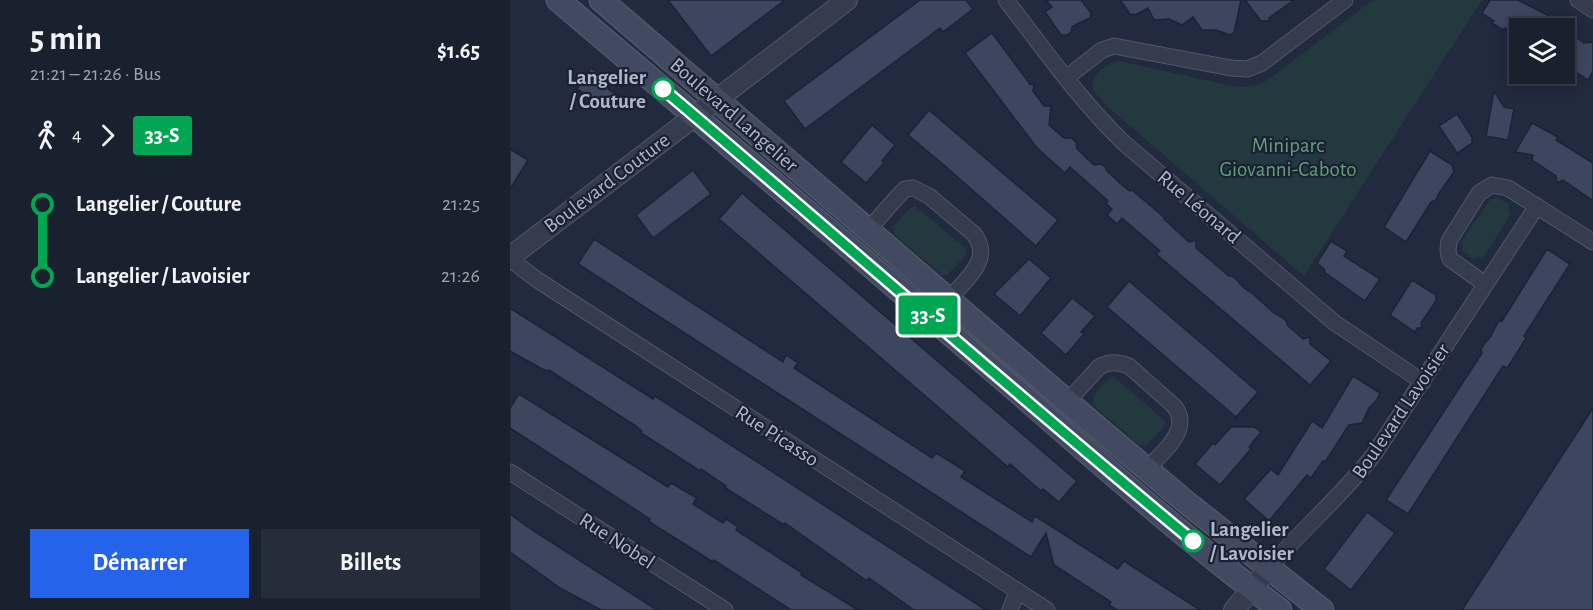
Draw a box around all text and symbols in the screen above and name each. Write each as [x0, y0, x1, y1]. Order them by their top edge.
map controls [1509, 18, 1575, 84]
button: layers [1509, 18, 1575, 84]
text: 5 min [30, 23, 102, 56]
text: $1.65 [437, 40, 480, 62]
street label: Boulevard Langelier [666, 54, 802, 176]
text: 21:21 – 21:26 · Bus [30, 64, 161, 84]
place label: Langelier / Couture [567, 67, 647, 112]
marker: Langelier / Couture [652, 78, 674, 100]
icon: walk [30, 119, 63, 152]
icon: forward [91, 119, 124, 152]
text: 4 [72, 125, 82, 145]
text: 33-S [145, 125, 180, 146]
street label: Boulevard Couture [540, 129, 674, 237]
park label: Miniparc Giovanni-Caboto [1219, 135, 1357, 180]
street label: Rue Léonard [1153, 166, 1245, 248]
text: Langelier / Couture [76, 193, 242, 215]
text: 21:25 [442, 194, 480, 214]
text: Langelier / Lavoisier [76, 265, 250, 287]
text: 21:26 [441, 266, 480, 286]
line badge: 33-S [886, 296, 970, 334]
text: 33-S [911, 305, 945, 326]
street label: Boulevard Lavoisier [1348, 340, 1454, 482]
street label: Rue Picasso [732, 401, 822, 471]
street label: Rue Nobel [576, 509, 658, 573]
place label: Langelier / Lavoisier [1209, 519, 1295, 564]
button: Démarrer [30, 529, 249, 598]
button: Billets [261, 529, 480, 598]
marker: Langelier / Lavoisier [1182, 530, 1204, 552]

